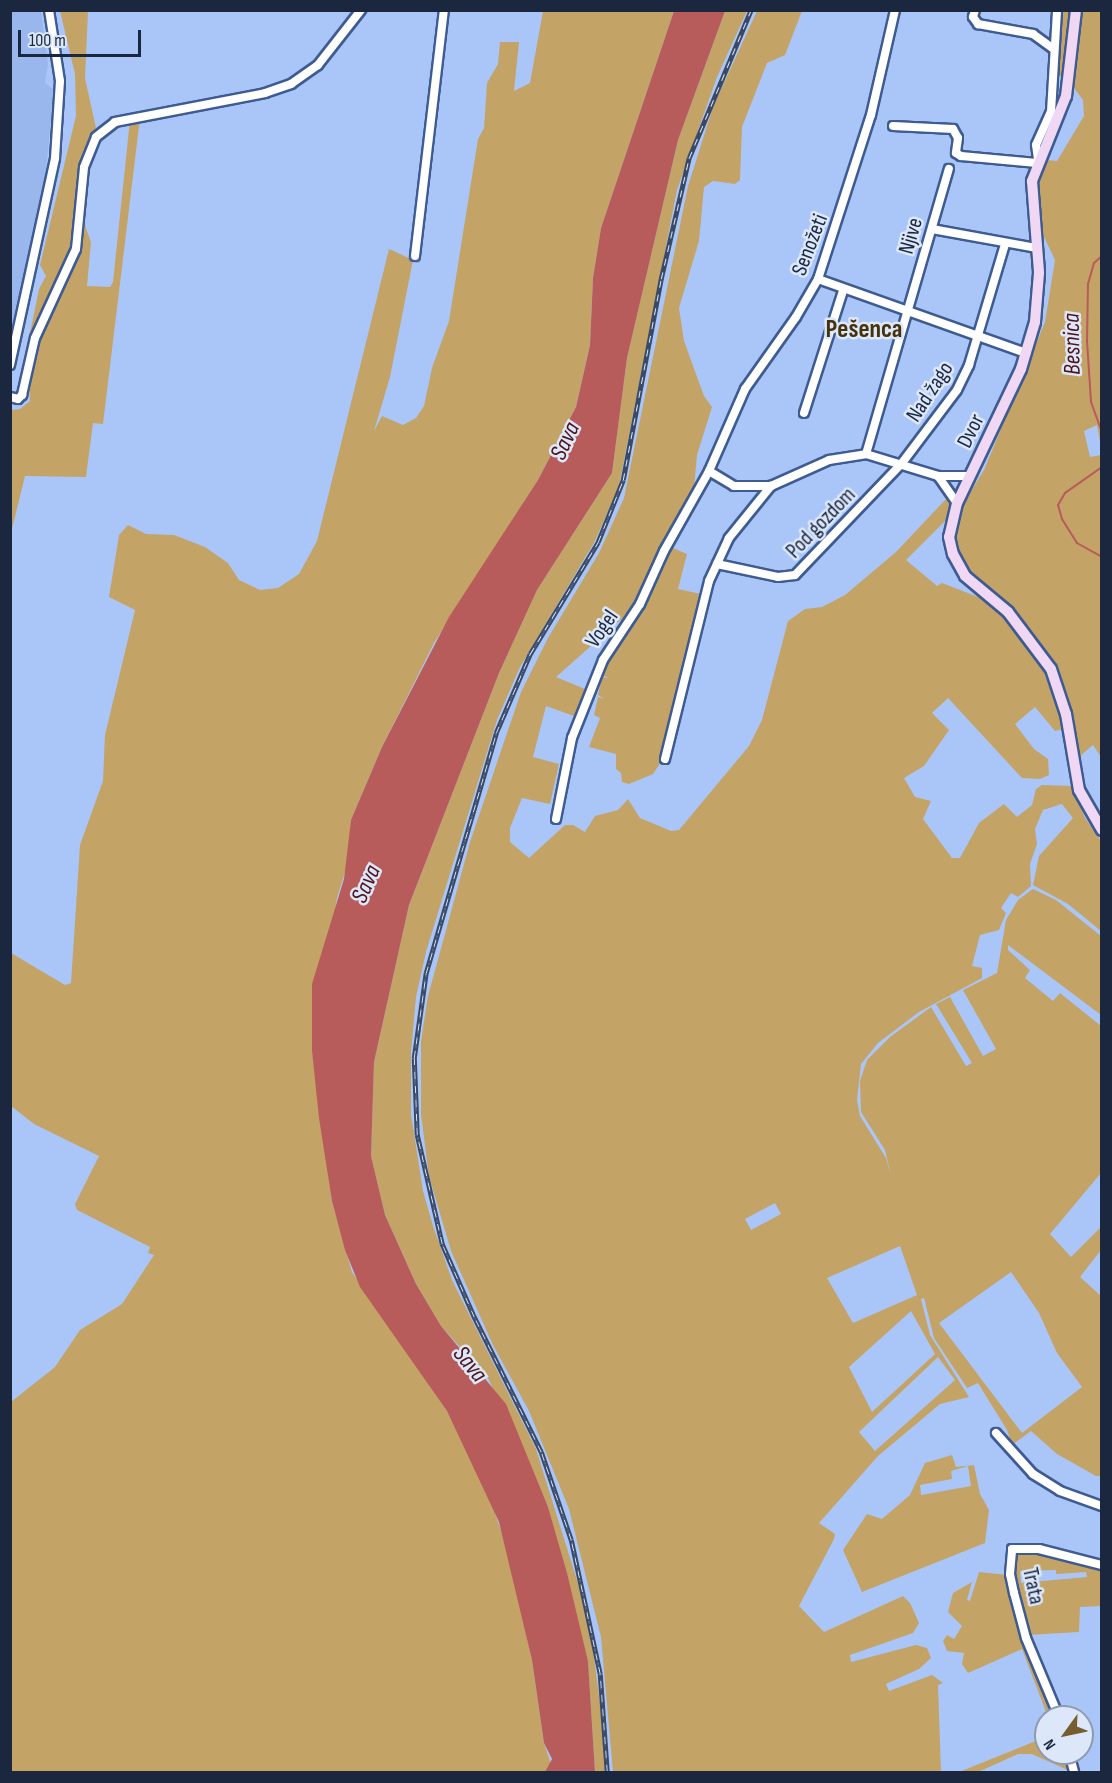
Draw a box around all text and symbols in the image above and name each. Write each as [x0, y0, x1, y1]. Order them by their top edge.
scale bar [21, 18, 144, 56]
text: 100 m [29, 30, 66, 51]
street label: Senožeti [786, 210, 834, 280]
street label: Njive [893, 215, 929, 257]
water label: Besnica [1057, 313, 1087, 375]
district label: Pešenca [826, 314, 902, 346]
street label: Nad žago [901, 357, 959, 427]
street label: Dvor [952, 410, 990, 452]
water label: Sava [544, 418, 586, 464]
street label: Pod gozdom [781, 482, 861, 564]
street label: Vogel [580, 605, 624, 653]
water label: Sava [345, 861, 387, 907]
water label: Sava [447, 1340, 493, 1388]
street label: Trata [1016, 1565, 1050, 1607]
north arrow [1034, 1705, 1094, 1765]
text: N [1040, 1735, 1060, 1753]

